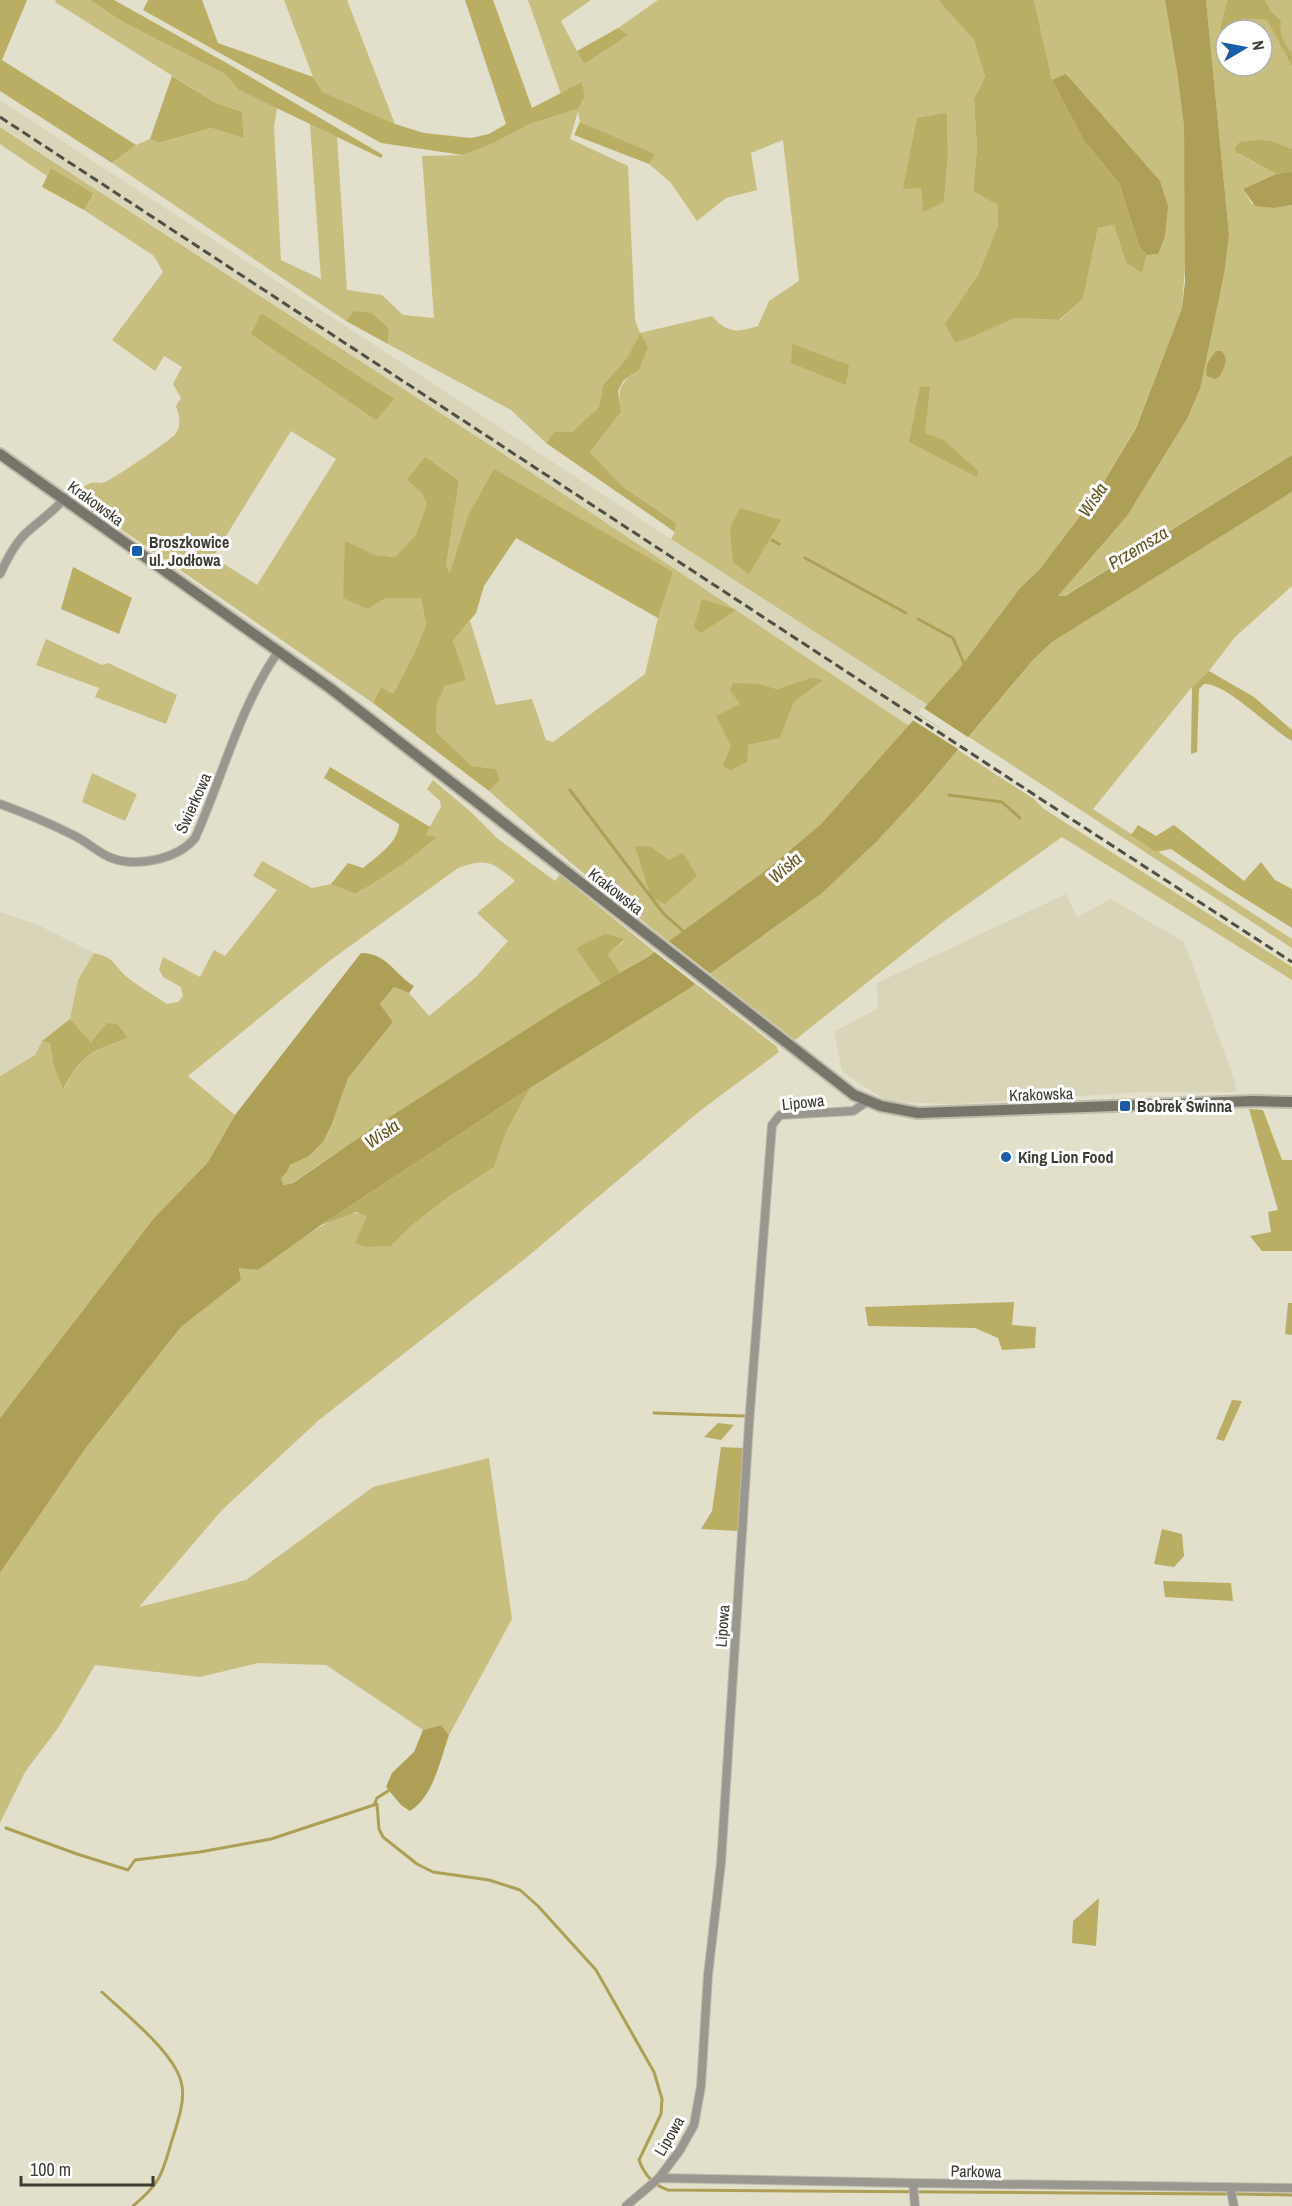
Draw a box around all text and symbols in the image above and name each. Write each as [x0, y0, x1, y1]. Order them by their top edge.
north arrow [1214, 18, 1274, 78]
text: N [1247, 39, 1270, 52]
street label: Krakowska [64, 475, 129, 531]
water label: Wisła [1072, 478, 1113, 522]
water label: Przemsza [1103, 520, 1172, 575]
place label: Broszkowice ul. Jodłowa [149, 531, 229, 571]
marker: Broszkowice ul. Jodłowa [130, 544, 144, 558]
street label: Świerkowa [170, 769, 216, 837]
water label: Wisła [763, 846, 807, 889]
street label: Krakowska [584, 863, 649, 920]
street label: Krakowska [1009, 1082, 1074, 1106]
street label: Lipowa [781, 1089, 826, 1115]
place label: Bobrek Świnna [1137, 1095, 1232, 1117]
marker: Bobrek Świnna [1118, 1099, 1132, 1113]
water label: Wisła [360, 1113, 404, 1154]
place label: King Lion Food [1018, 1146, 1114, 1168]
marker: King Lion Food [999, 1150, 1013, 1164]
street label: Lipowa [710, 1603, 734, 1648]
street label: Lipowa [649, 2112, 689, 2160]
scale bar [21, 2149, 153, 2187]
text: 100 m [30, 2157, 71, 2182]
street label: Parkowa [950, 2160, 1002, 2182]

